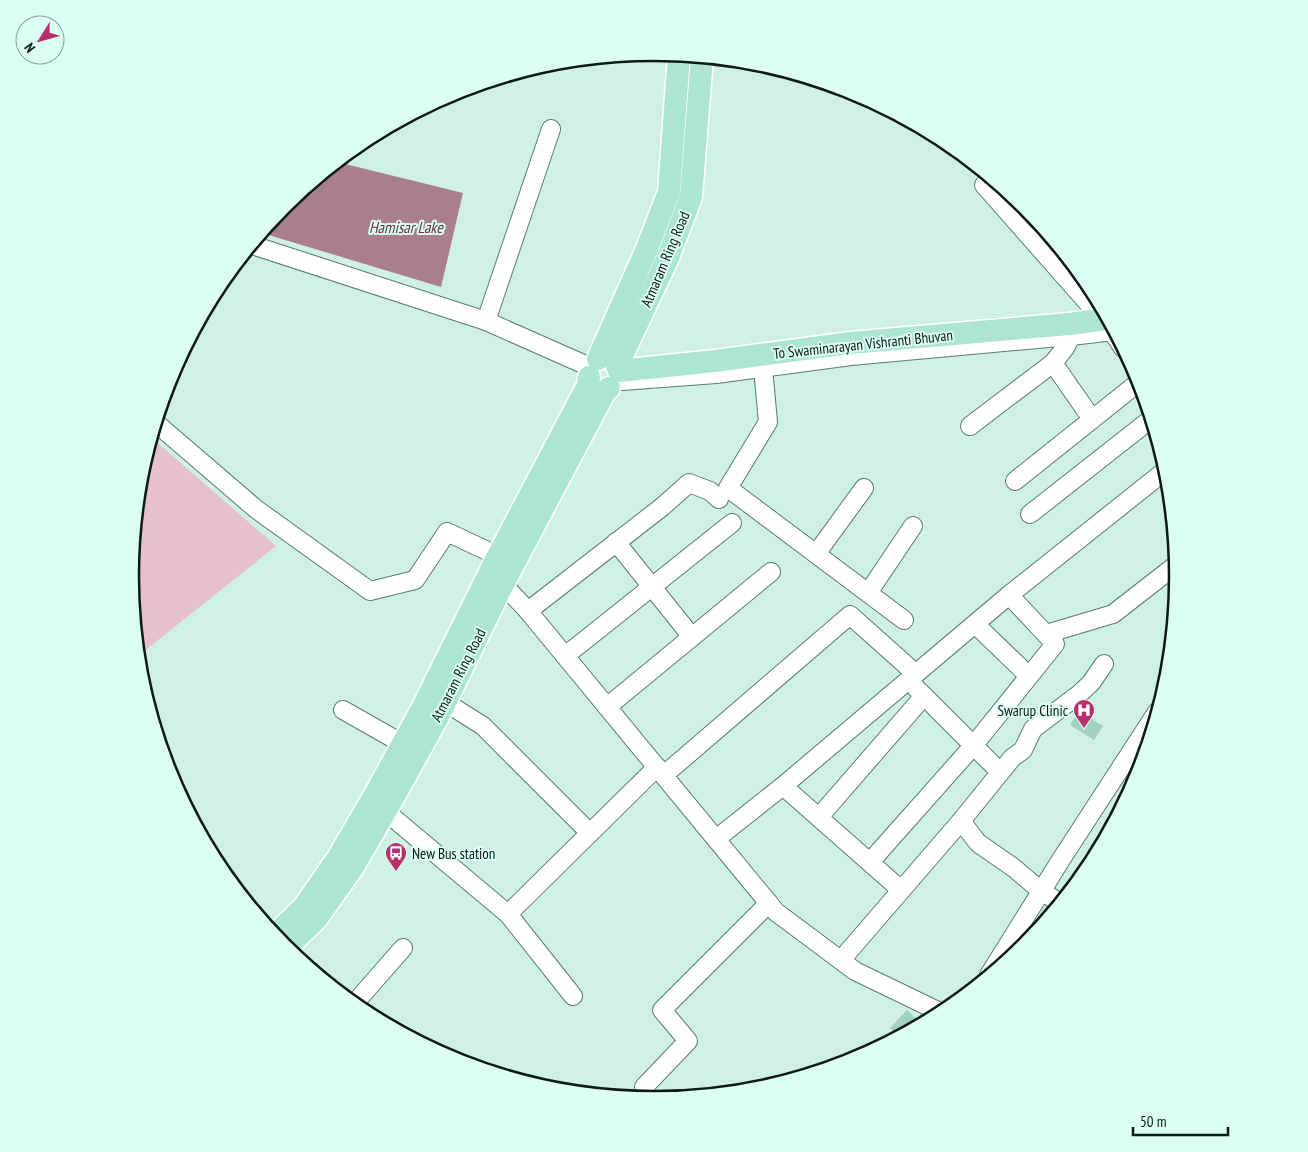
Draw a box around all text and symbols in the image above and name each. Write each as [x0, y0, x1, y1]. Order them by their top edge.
north arrow [15, 15, 65, 65]
text: N [20, 39, 39, 56]
street label: Atmaram Ring Road [636, 208, 694, 310]
water label: Hamisar Lake [369, 217, 444, 237]
street label: To Swaminarayan Vishranti Bhuvan [772, 325, 954, 363]
street label: Atmaram Ring Road [426, 625, 490, 725]
hospital icon: Swarup Clinic [1072, 698, 1096, 729]
place label: Swarup Clinic [998, 701, 1069, 720]
bus stop icon: New Bus station [384, 841, 408, 872]
place label: New Bus station [412, 844, 495, 863]
scale bar [1133, 1104, 1228, 1136]
text: 50 m [1140, 1112, 1166, 1131]

